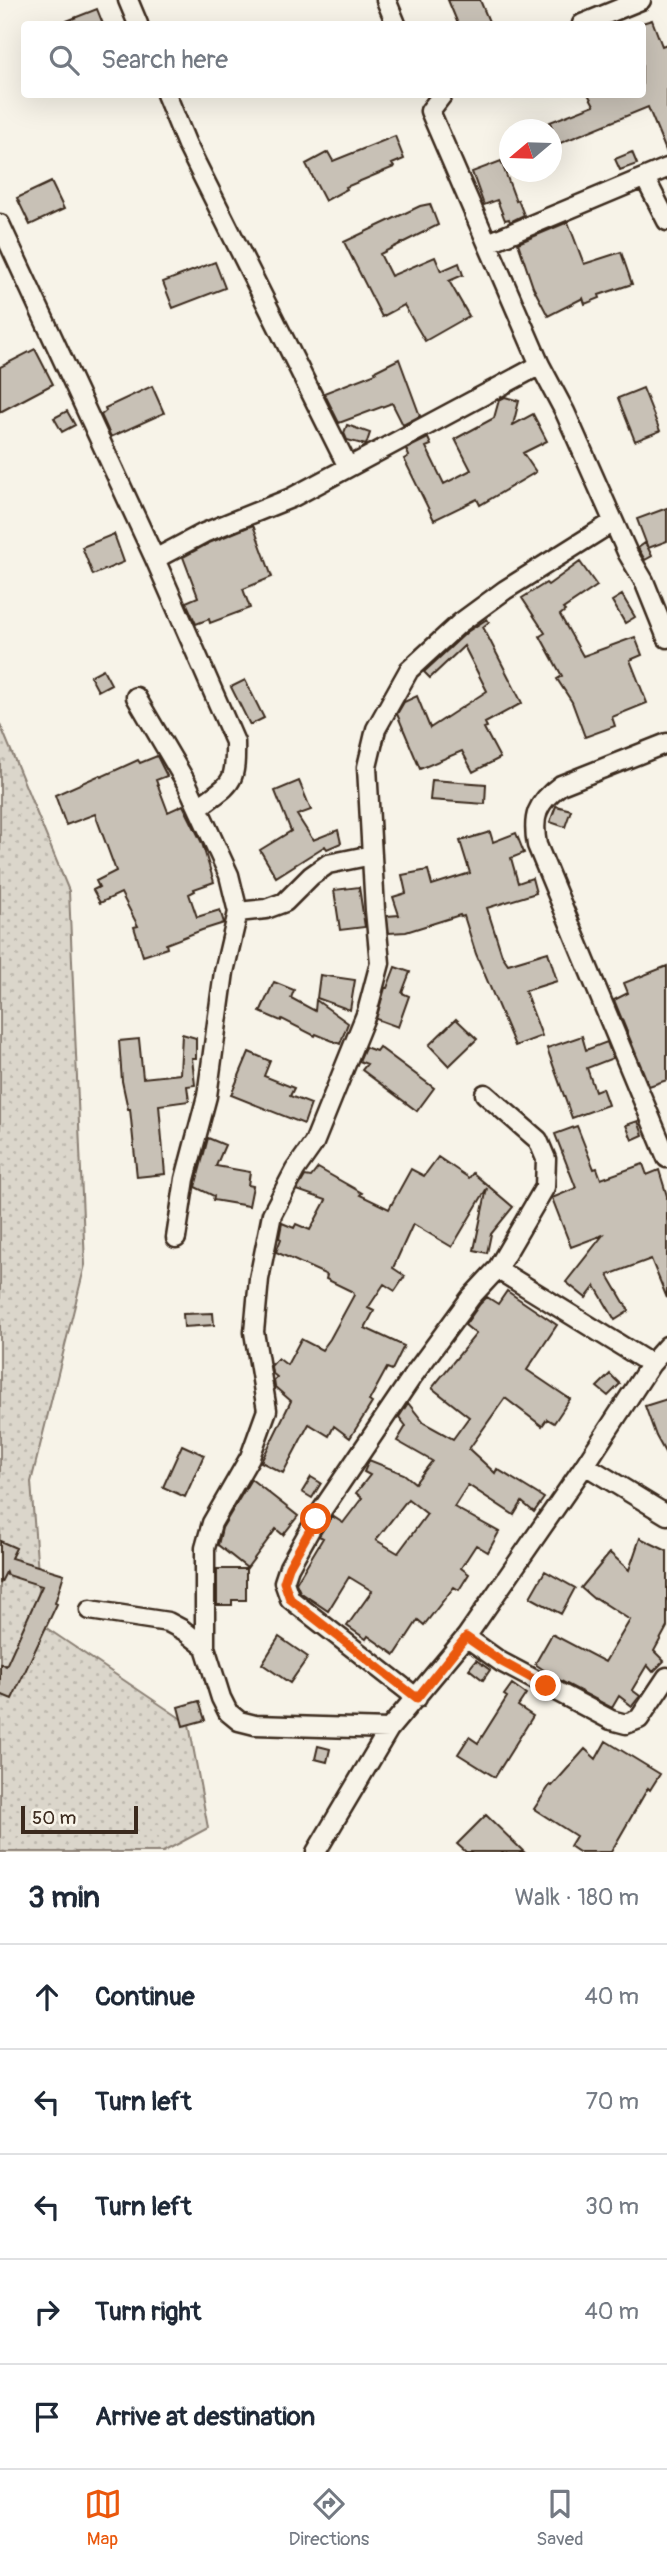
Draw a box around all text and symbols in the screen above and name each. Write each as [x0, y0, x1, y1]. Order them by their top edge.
search box [21, 21, 646, 98]
icon: search [45, 41, 83, 79]
text: Search here [101, 44, 228, 76]
north arrow [499, 119, 562, 182]
route start [300, 1503, 331, 1534]
route end [530, 1670, 561, 1701]
scale bar [21, 1803, 138, 1835]
text: 50 m [32, 1806, 76, 1830]
text: 3 min [28, 1879, 100, 1916]
text: Walk · 180 m [514, 1883, 639, 1912]
icon: ahead [28, 1978, 66, 2016]
text: Continue [95, 1981, 195, 2013]
text: 40 m [585, 1982, 639, 2011]
icon: left [28, 2083, 66, 2121]
text: Turn left [95, 2086, 191, 2118]
text: 70 m [586, 2087, 639, 2116]
icon: left [28, 2188, 66, 2226]
text: Turn left [95, 2191, 191, 2223]
text: 30 m [585, 2192, 639, 2221]
icon: right [28, 2293, 66, 2331]
text: Turn right [95, 2296, 201, 2328]
text: 40 m [585, 2297, 639, 2326]
icon: arrive [28, 2398, 66, 2436]
text: Arrive at destination [95, 2401, 315, 2433]
tab: Map [84, 2485, 122, 2551]
tab: Directions [289, 2485, 369, 2551]
tab: Saved [536, 2485, 583, 2551]

